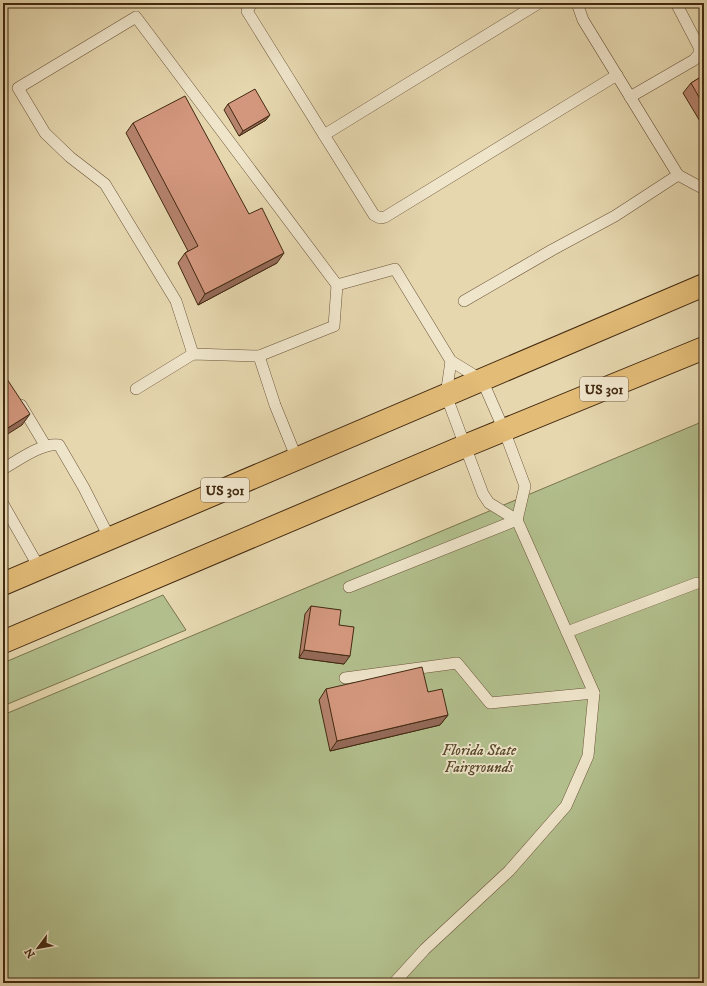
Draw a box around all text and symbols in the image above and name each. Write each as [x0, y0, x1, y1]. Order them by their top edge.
road number: US 301 [580, 377, 628, 401]
road number: US 301 [201, 478, 249, 502]
park label: Florida State Fairgrounds [442, 741, 517, 777]
north arrow [18, 928, 58, 968]
text: N [22, 945, 39, 960]

